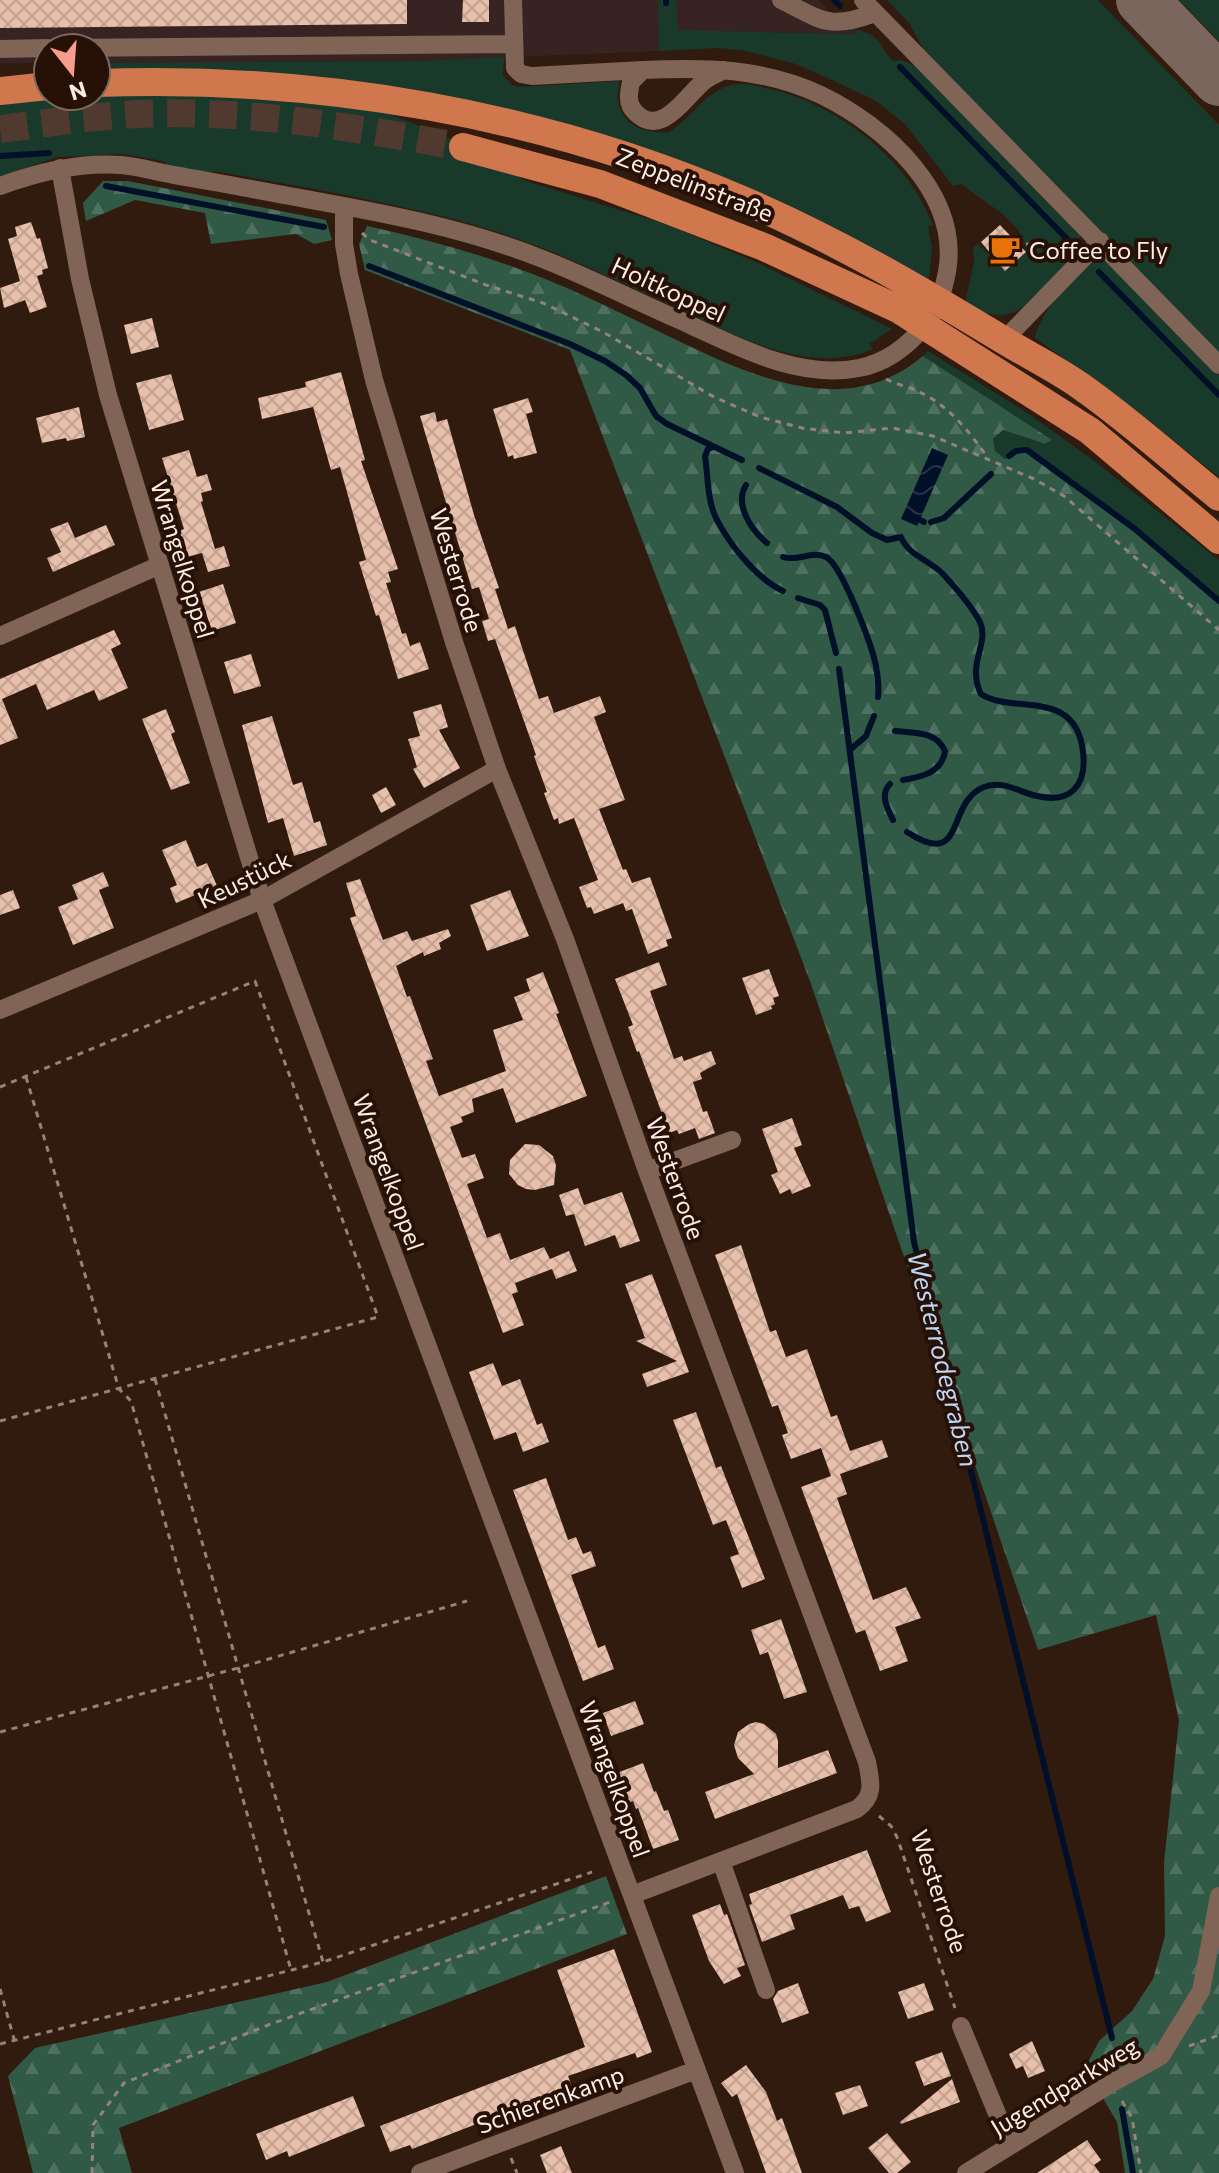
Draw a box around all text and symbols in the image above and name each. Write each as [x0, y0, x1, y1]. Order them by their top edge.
north arrow [32, 32, 112, 112]
text: N [66, 76, 90, 107]
street label: Zeppelinstraße [612, 141, 778, 227]
cafe icon: Coffee to Fly [988, 232, 1022, 266]
place label: Coffee to Fly [1029, 235, 1168, 264]
street label: Holtkoppel [607, 250, 731, 328]
street label: Wrangelkoppel [145, 476, 221, 642]
street label: Westerrode [424, 504, 490, 636]
street label: Keustück [193, 844, 295, 914]
street label: Wrangelkoppel [347, 1090, 431, 1254]
street label: Westerrode [640, 1113, 712, 1243]
water label: Westerrodegraben [902, 1248, 986, 1470]
street label: Wrangelkoppel [573, 1697, 657, 1861]
street label: Westerrode [905, 1826, 975, 1956]
street label: Jugendparkweg [985, 2031, 1143, 2141]
street label: Schierenkamp [472, 2059, 628, 2139]

